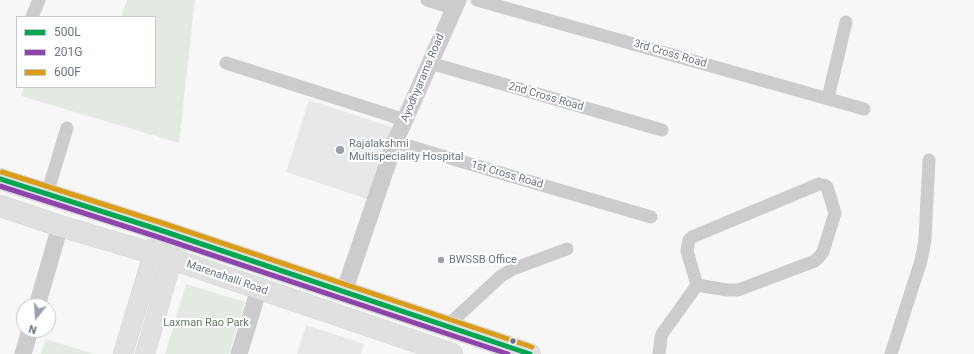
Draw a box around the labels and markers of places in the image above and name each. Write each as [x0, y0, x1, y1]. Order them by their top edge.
place label: Rajalakshmi Multispeciality Hospital [349, 137, 464, 163]
marker: Rajalakshmi Multispeciality Hospital [334, 144, 346, 156]
place label: BWSSB Office [449, 253, 517, 267]
marker: BWSSB Office [436, 255, 446, 265]
unlabelled marker [508, 336, 518, 346]

